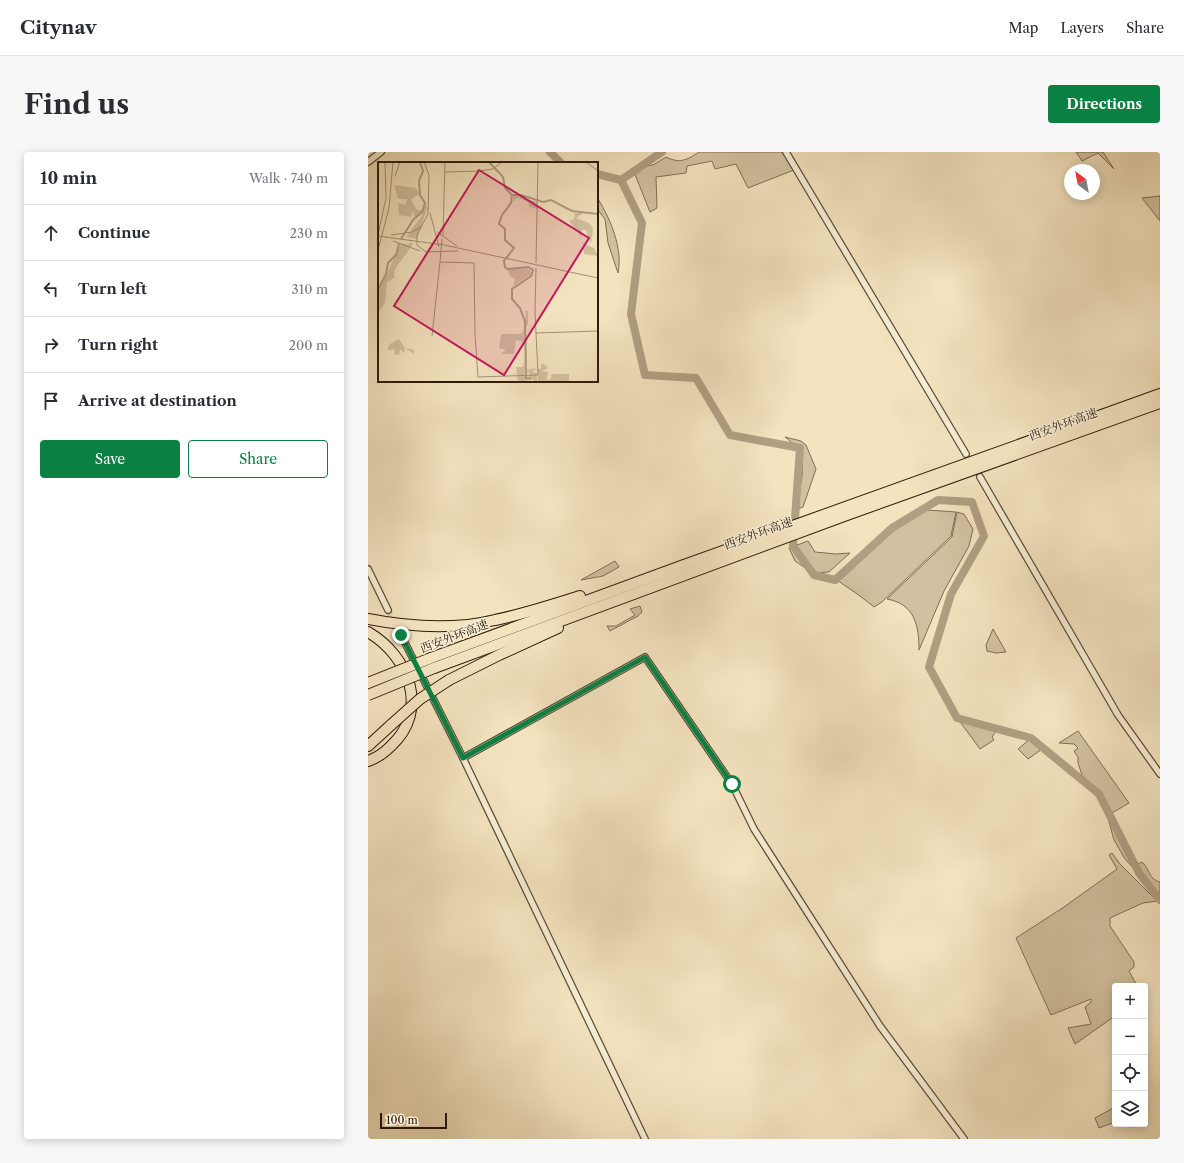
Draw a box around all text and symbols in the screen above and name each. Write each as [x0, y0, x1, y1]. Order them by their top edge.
text: Citynav [20, 16, 97, 39]
text: Map [1008, 19, 1038, 37]
text: Layers [1060, 19, 1104, 37]
text: Share [1126, 19, 1164, 37]
button: Directions [1048, 85, 1160, 123]
text: Find us [24, 87, 129, 121]
inset map [378, 162, 598, 382]
north arrow [1064, 164, 1100, 200]
text: 10 min [40, 168, 97, 188]
text: Walk · 740 m [249, 170, 328, 186]
icon: ahead [40, 222, 62, 244]
text: Continue [78, 223, 150, 242]
text: 230 m [290, 225, 328, 241]
icon: left [40, 278, 62, 300]
text: Turn left [78, 279, 147, 298]
text: 310 m [292, 281, 328, 297]
icon: right [40, 334, 62, 356]
text: Turn right [78, 335, 158, 354]
text: 200 m [288, 337, 328, 353]
icon: arrive [40, 390, 62, 412]
text: Arrive at destination [78, 391, 237, 410]
street label: 西安外环高速 [1027, 405, 1099, 443]
button: Save [40, 440, 180, 478]
button: Share [188, 440, 328, 478]
street label: 西安外环高速 [722, 514, 794, 552]
street label: 西安外环高速 [418, 616, 490, 656]
route end [392, 626, 410, 644]
route start [723, 775, 741, 793]
map controls [1112, 983, 1148, 1127]
button: + [1112, 983, 1148, 1019]
button: − [1112, 1019, 1148, 1055]
button: locate [1112, 1055, 1148, 1091]
button: layers [1112, 1091, 1148, 1127]
scale bar [380, 1111, 447, 1130]
text: 100 m [386, 1113, 418, 1127]

